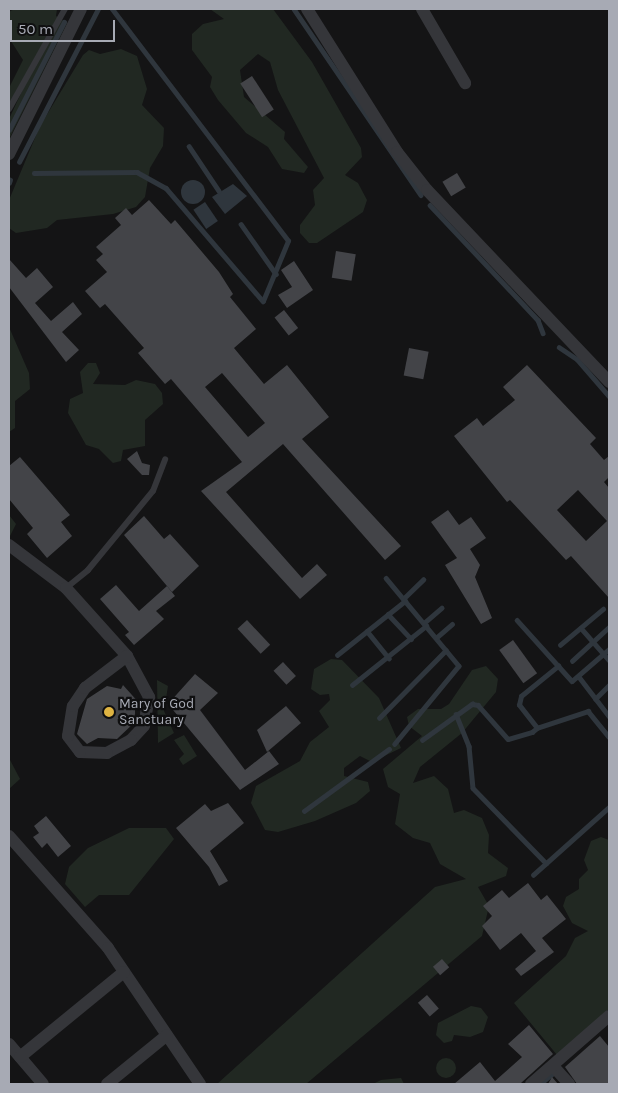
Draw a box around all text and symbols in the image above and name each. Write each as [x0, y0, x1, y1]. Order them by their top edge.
scale bar [12, 10, 118, 42]
text: 50 m [18, 20, 53, 38]
place label: Mary of God Sanctuary [119, 696, 194, 729]
marker: Mary of God Sanctuary [103, 706, 115, 718]

